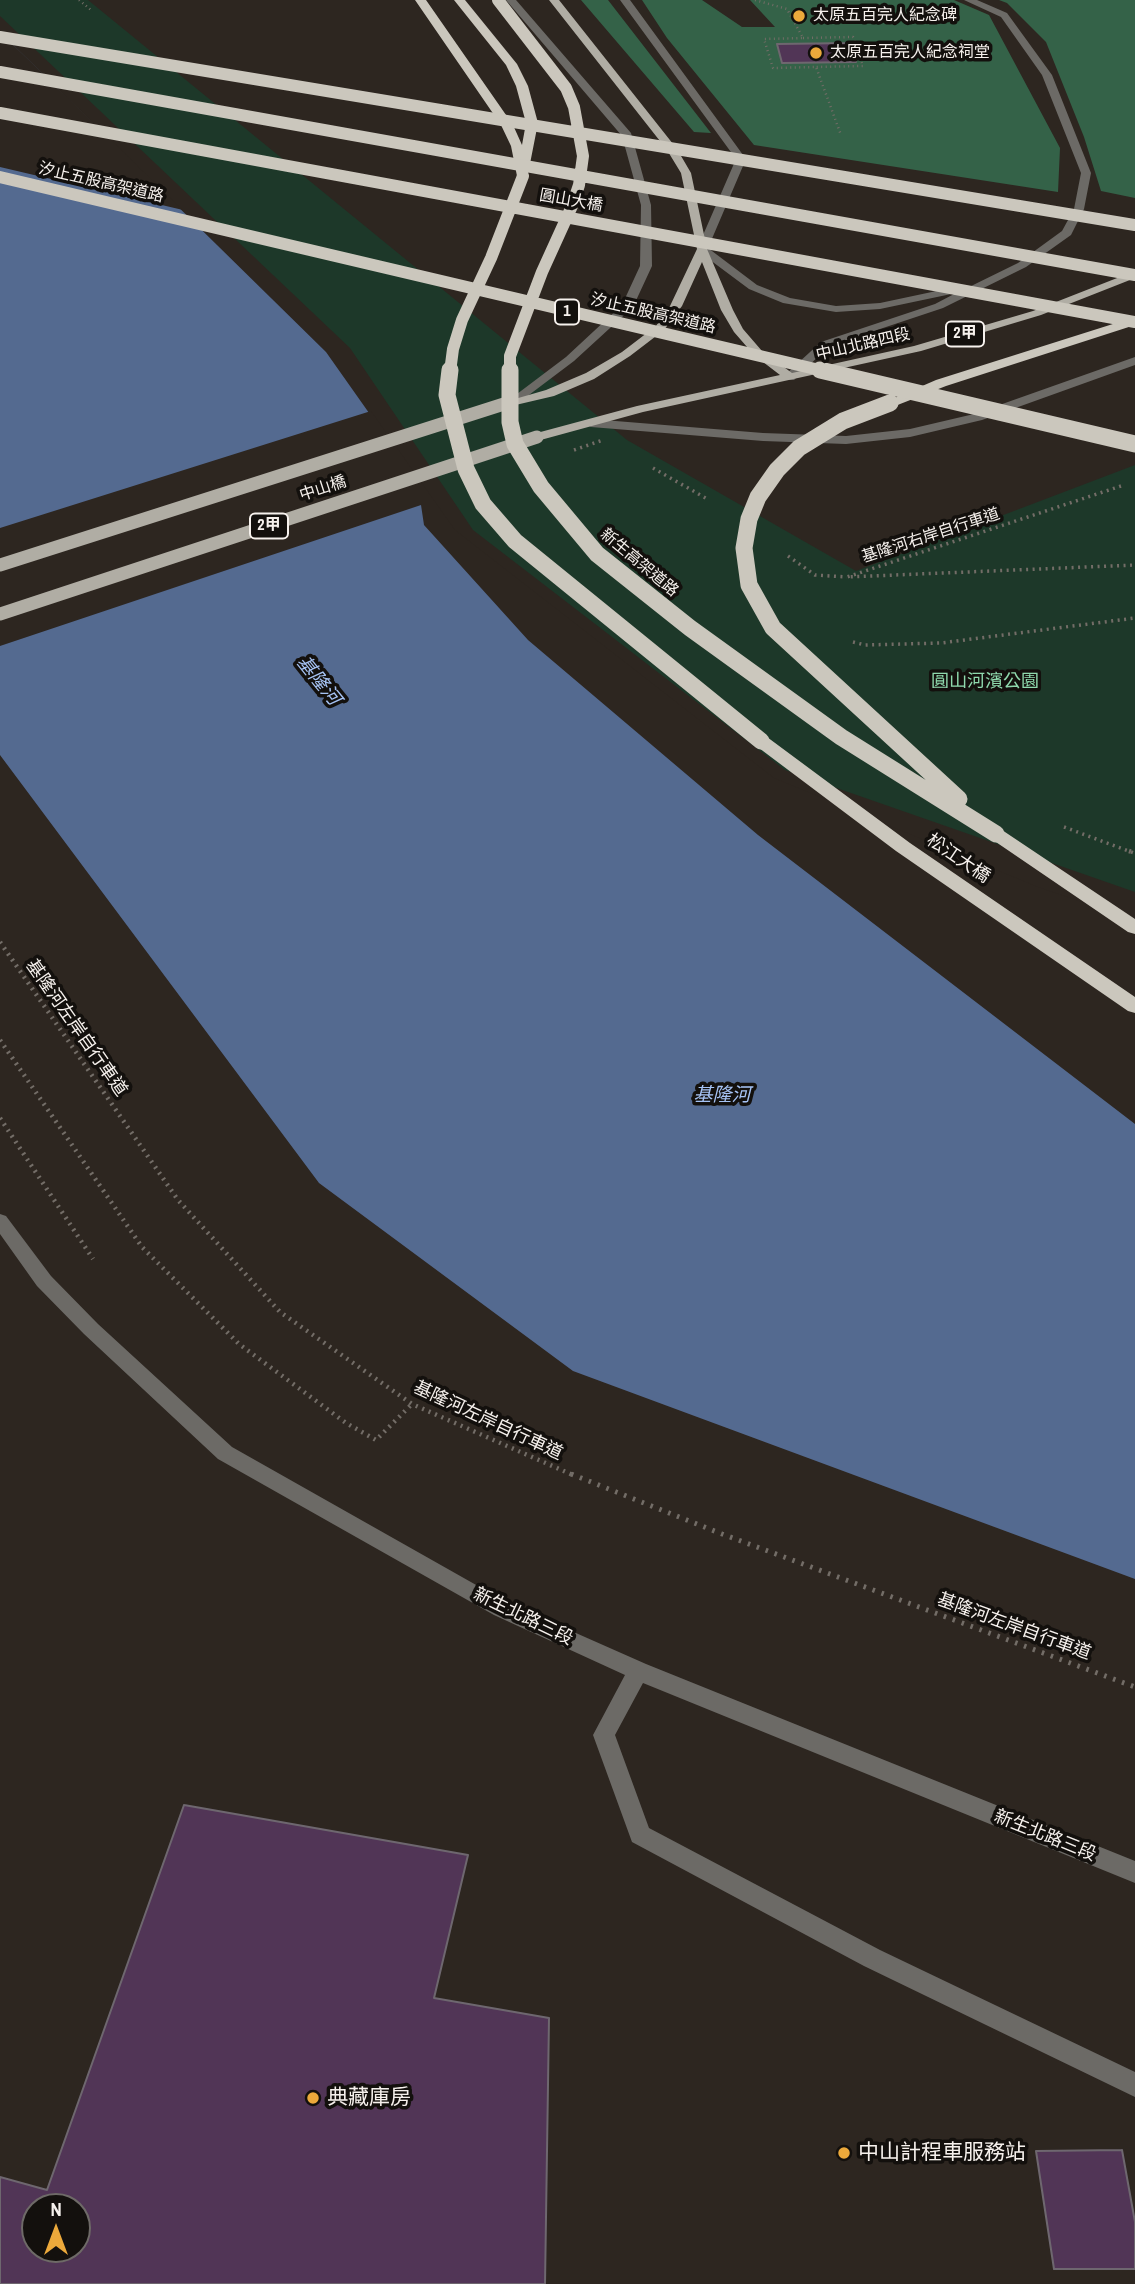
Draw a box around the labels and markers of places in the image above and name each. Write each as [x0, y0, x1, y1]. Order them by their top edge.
place label: 太原五百完人紀念碑 [813, 6, 957, 26]
marker: 太原五百完人紀念碑 [791, 8, 807, 24]
place label: 太原五百完人紀念祠堂 [830, 43, 990, 63]
marker: 太原五百完人紀念祠堂 [808, 45, 824, 61]
place label: 典藏庫房 [327, 2085, 411, 2111]
marker: 典藏庫房 [305, 2090, 321, 2106]
place label: 中山計程車服務站 [858, 2140, 1026, 2166]
marker: 中山計程車服務站 [836, 2145, 852, 2161]

